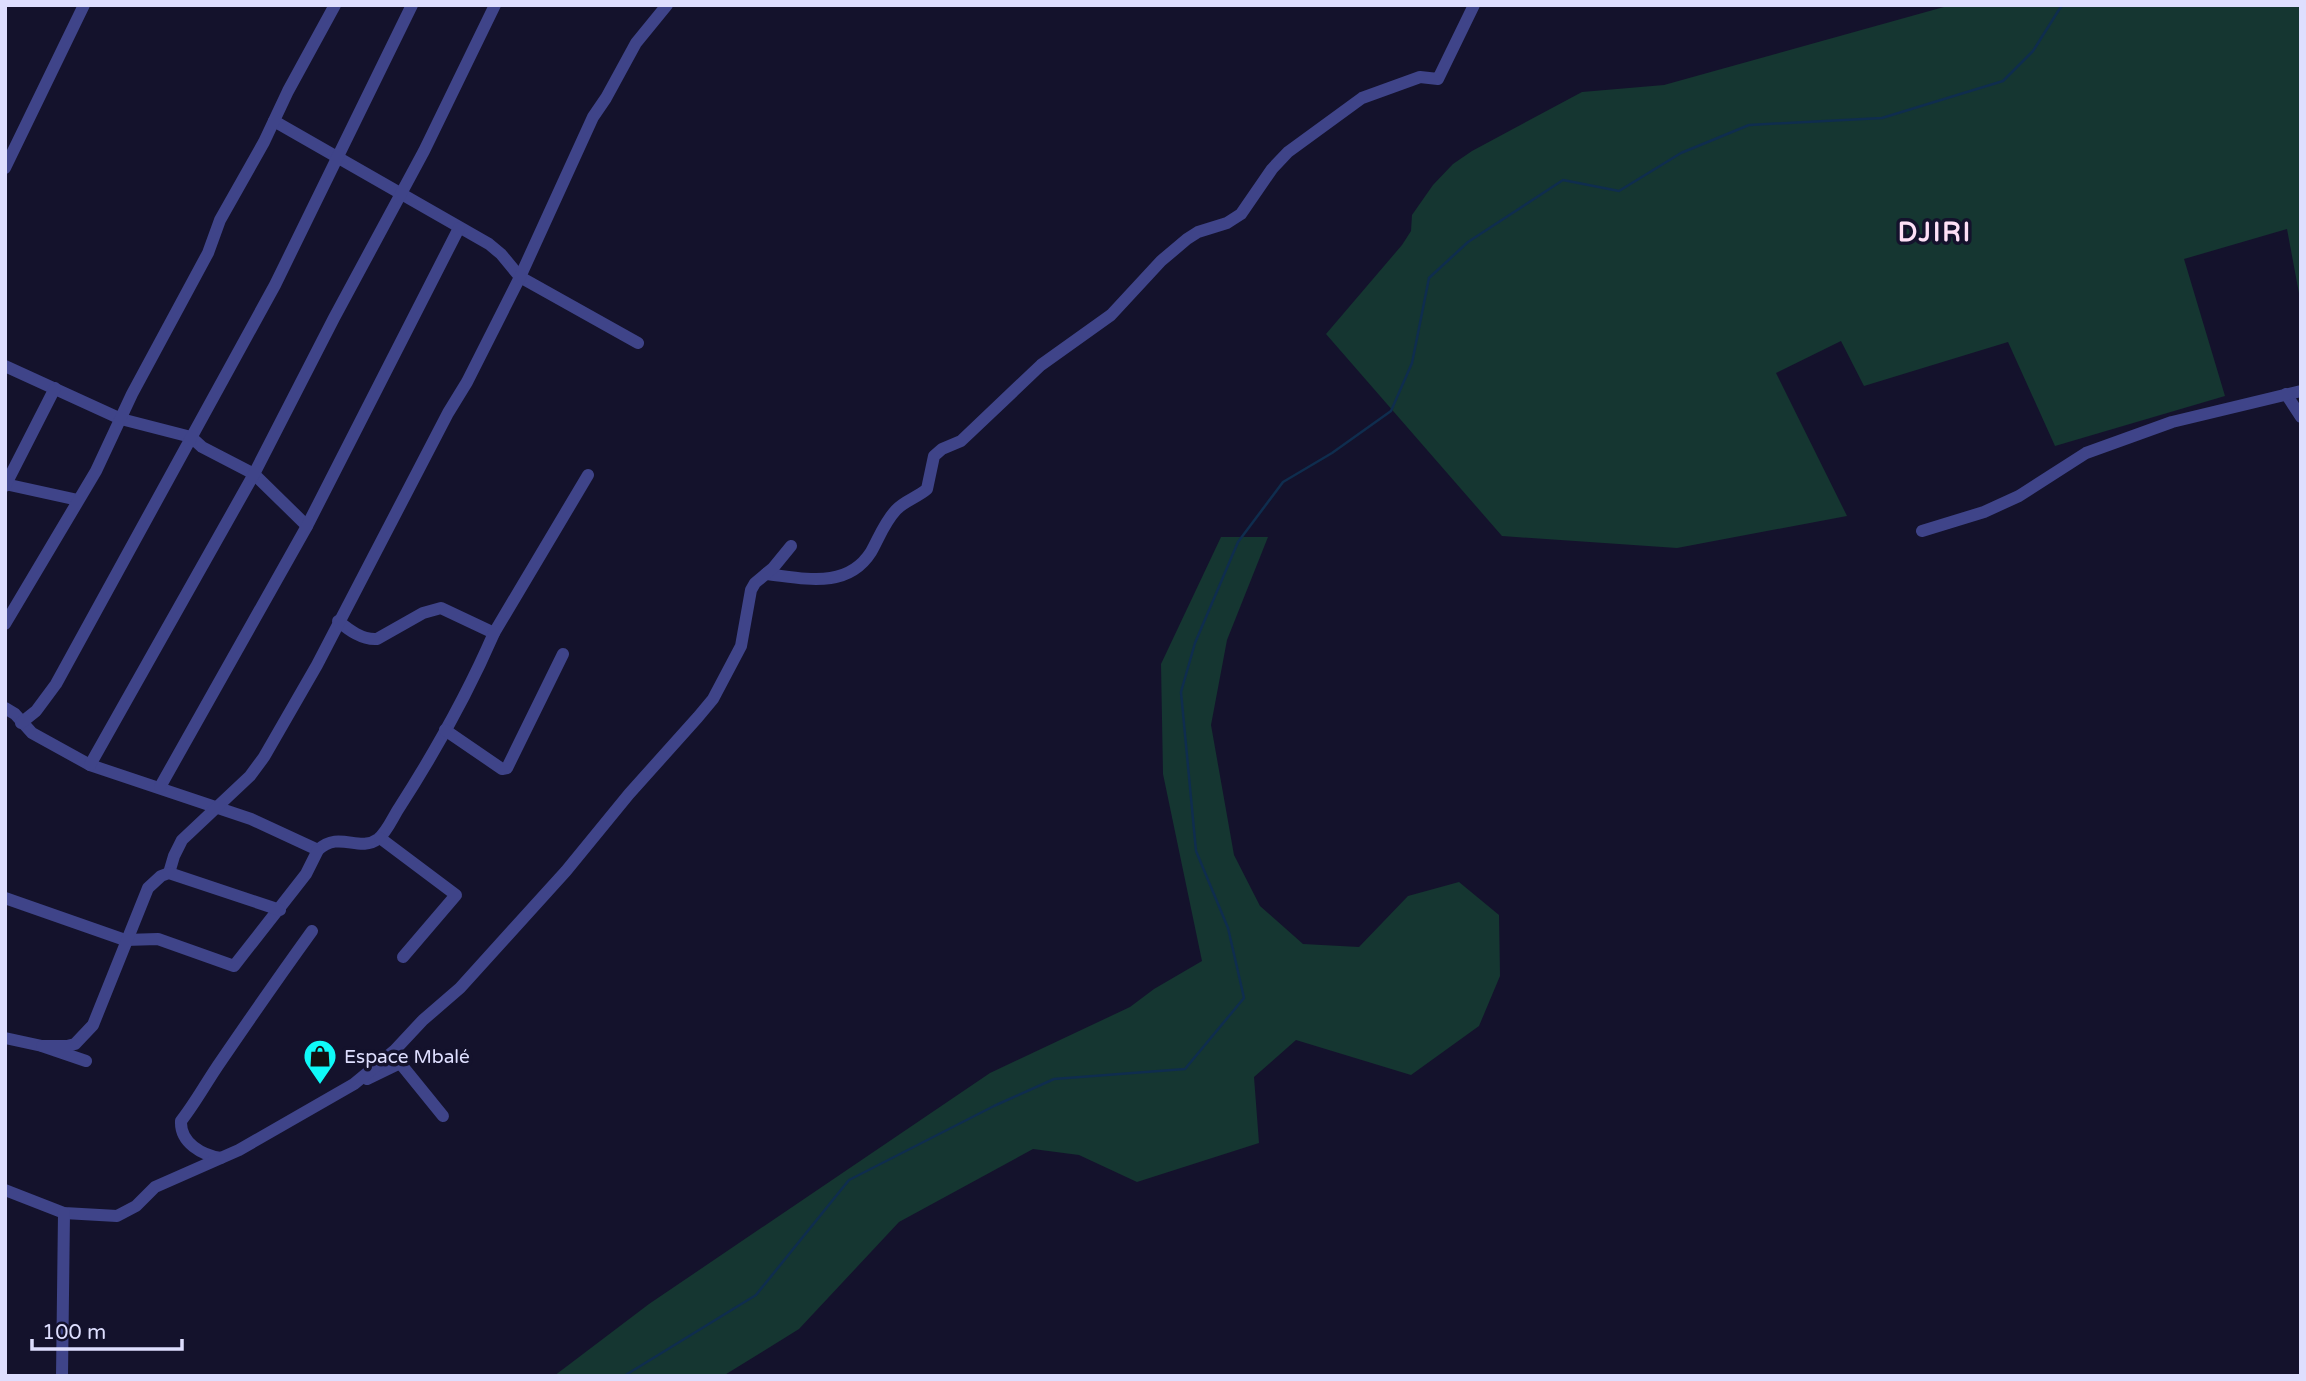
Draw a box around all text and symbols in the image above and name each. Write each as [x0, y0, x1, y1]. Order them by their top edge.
district label: DJIRI [1898, 217, 1972, 248]
shop icon: Espace Mbalé [301, 1037, 339, 1086]
place label: Espace Mbalé [344, 1046, 470, 1068]
scale bar [32, 1308, 182, 1352]
text: 100 m [42, 1320, 106, 1345]

